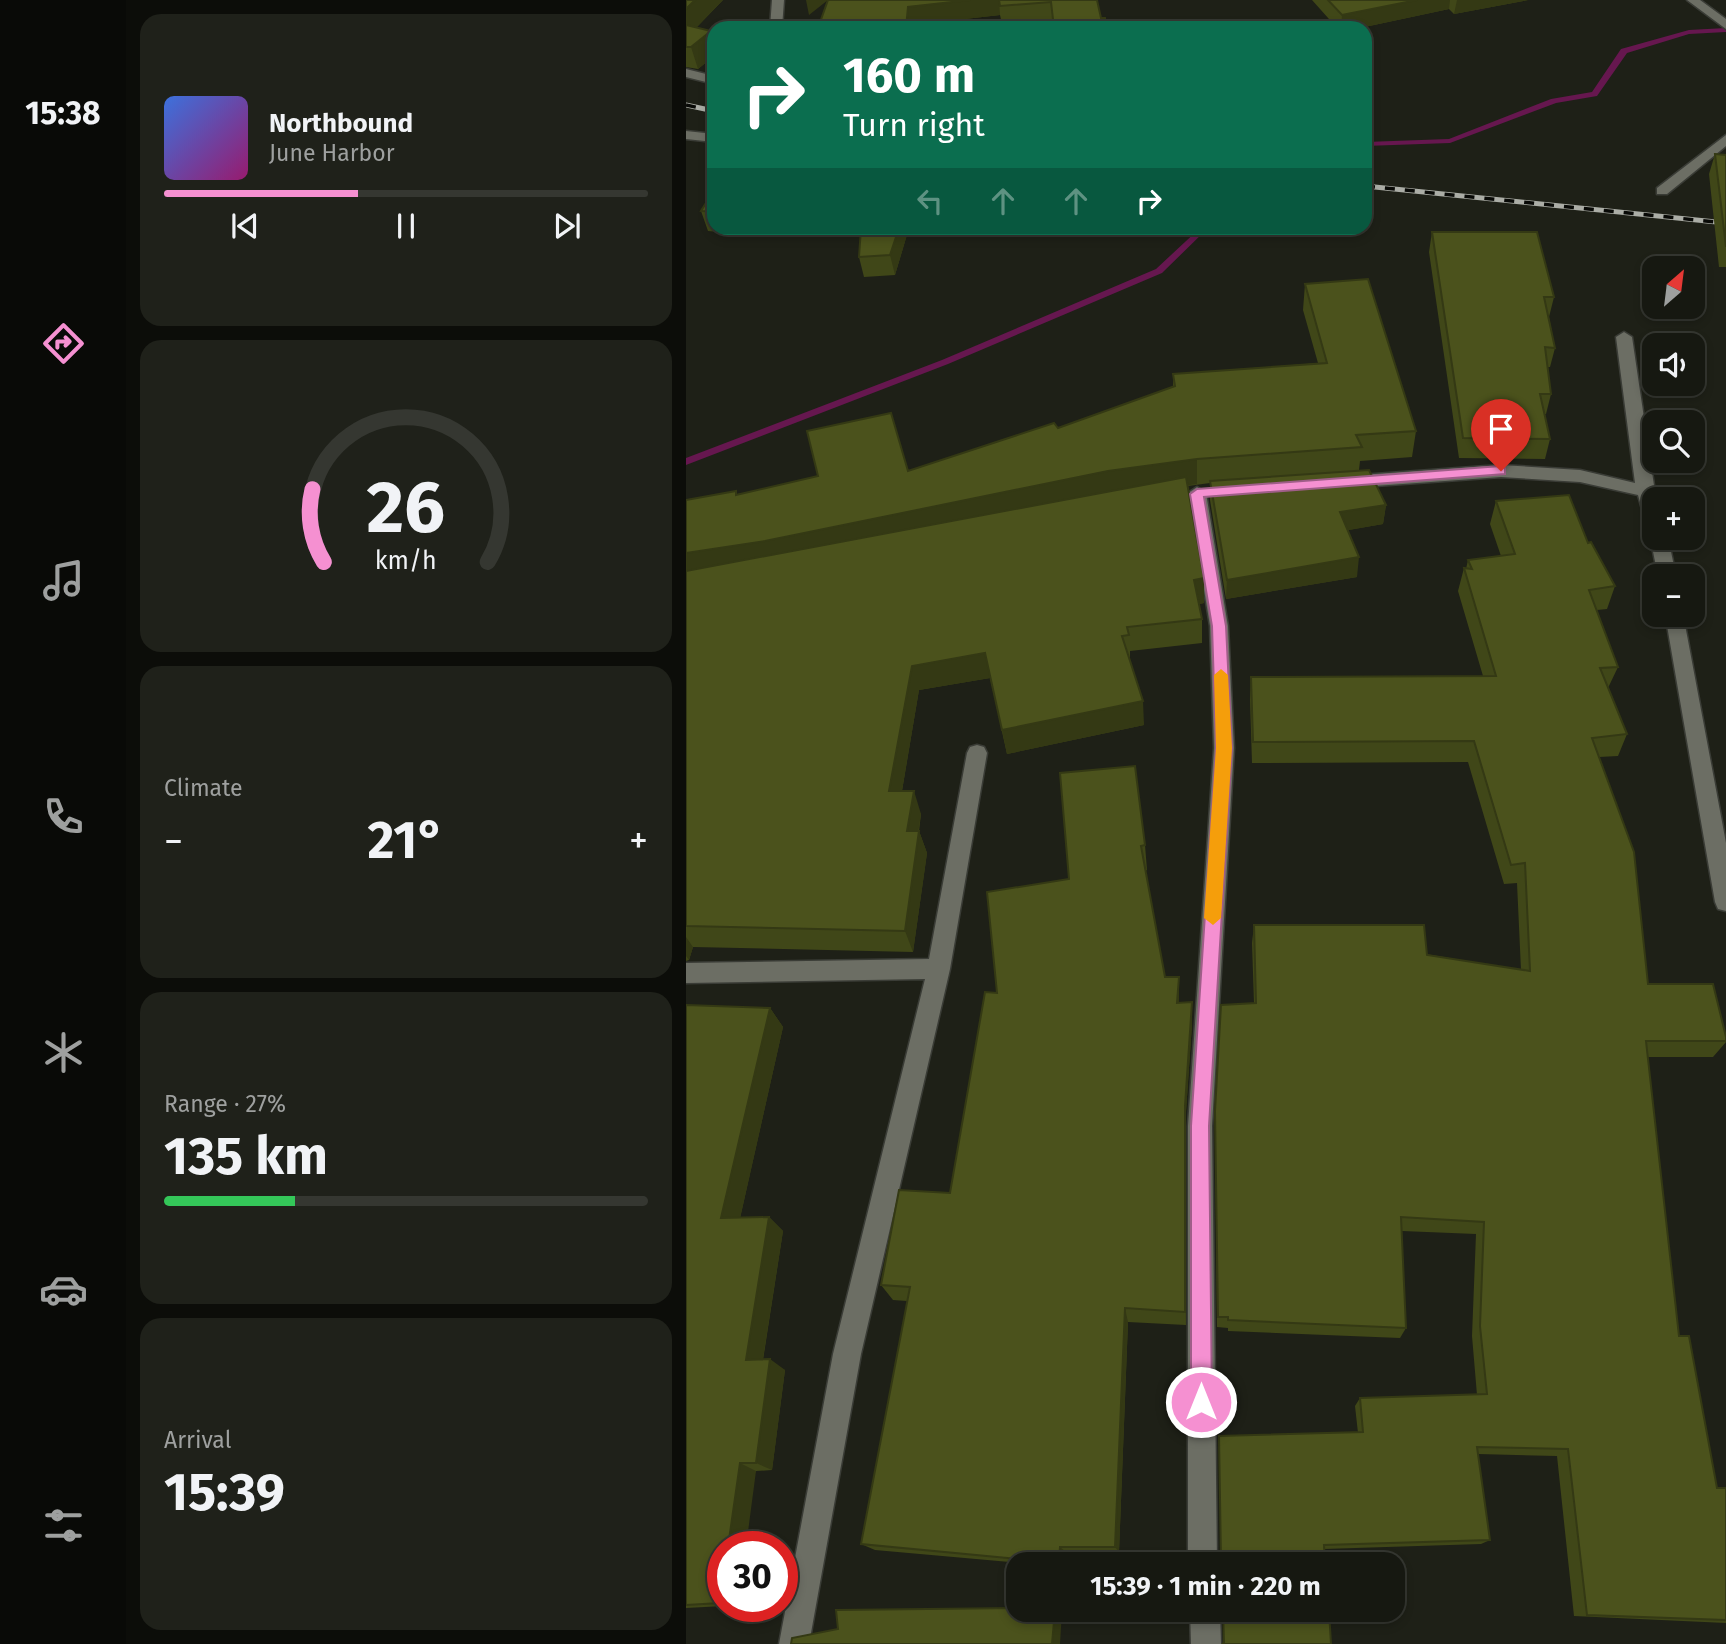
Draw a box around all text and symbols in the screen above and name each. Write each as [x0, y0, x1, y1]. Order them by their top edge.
text: 160 m [843, 46, 975, 105]
icon: right [728, 49, 819, 140]
text: 15:38 [25, 94, 101, 132]
text: Turn right [843, 106, 985, 144]
text: Northbound [269, 108, 413, 139]
text: June Harbor [269, 139, 395, 167]
icon: left [911, 182, 949, 220]
icon: ahead [984, 182, 1022, 220]
icon: ahead [1057, 182, 1095, 220]
icon: right [1130, 182, 1168, 220]
icon: previous [226, 207, 264, 245]
icon: pause [387, 207, 425, 245]
icon: next [548, 207, 586, 245]
north arrow [1642, 256, 1704, 318]
map controls [1642, 256, 1705, 627]
icon: directions [39, 319, 88, 368]
button: sound [1642, 333, 1705, 396]
pin [1471, 399, 1531, 471]
icon: arrive [1482, 410, 1520, 448]
button: search [1642, 410, 1705, 473]
text: 26 [367, 464, 445, 551]
button: + [1642, 487, 1705, 550]
text: km/h [375, 546, 437, 576]
icon: music [39, 556, 88, 605]
button: − [1642, 564, 1705, 627]
text: Climate [164, 774, 243, 802]
icon: phone [39, 792, 88, 841]
text: 21° [368, 809, 445, 872]
text: − [164, 818, 183, 864]
text: + [629, 818, 648, 864]
icon: climate [39, 1028, 88, 1077]
text: Range · 27% [164, 1090, 286, 1118]
text: 135 km [164, 1125, 328, 1188]
icon: car [39, 1265, 88, 1314]
position arrow [1164, 1365, 1238, 1439]
text: Arrival [164, 1426, 231, 1454]
text: 15:39 [164, 1461, 285, 1524]
icon: filters [39, 1501, 88, 1550]
speed limit sign: 30 [707, 1531, 798, 1622]
text: 15:39 · 1 min · 220 m [1090, 1571, 1321, 1602]

